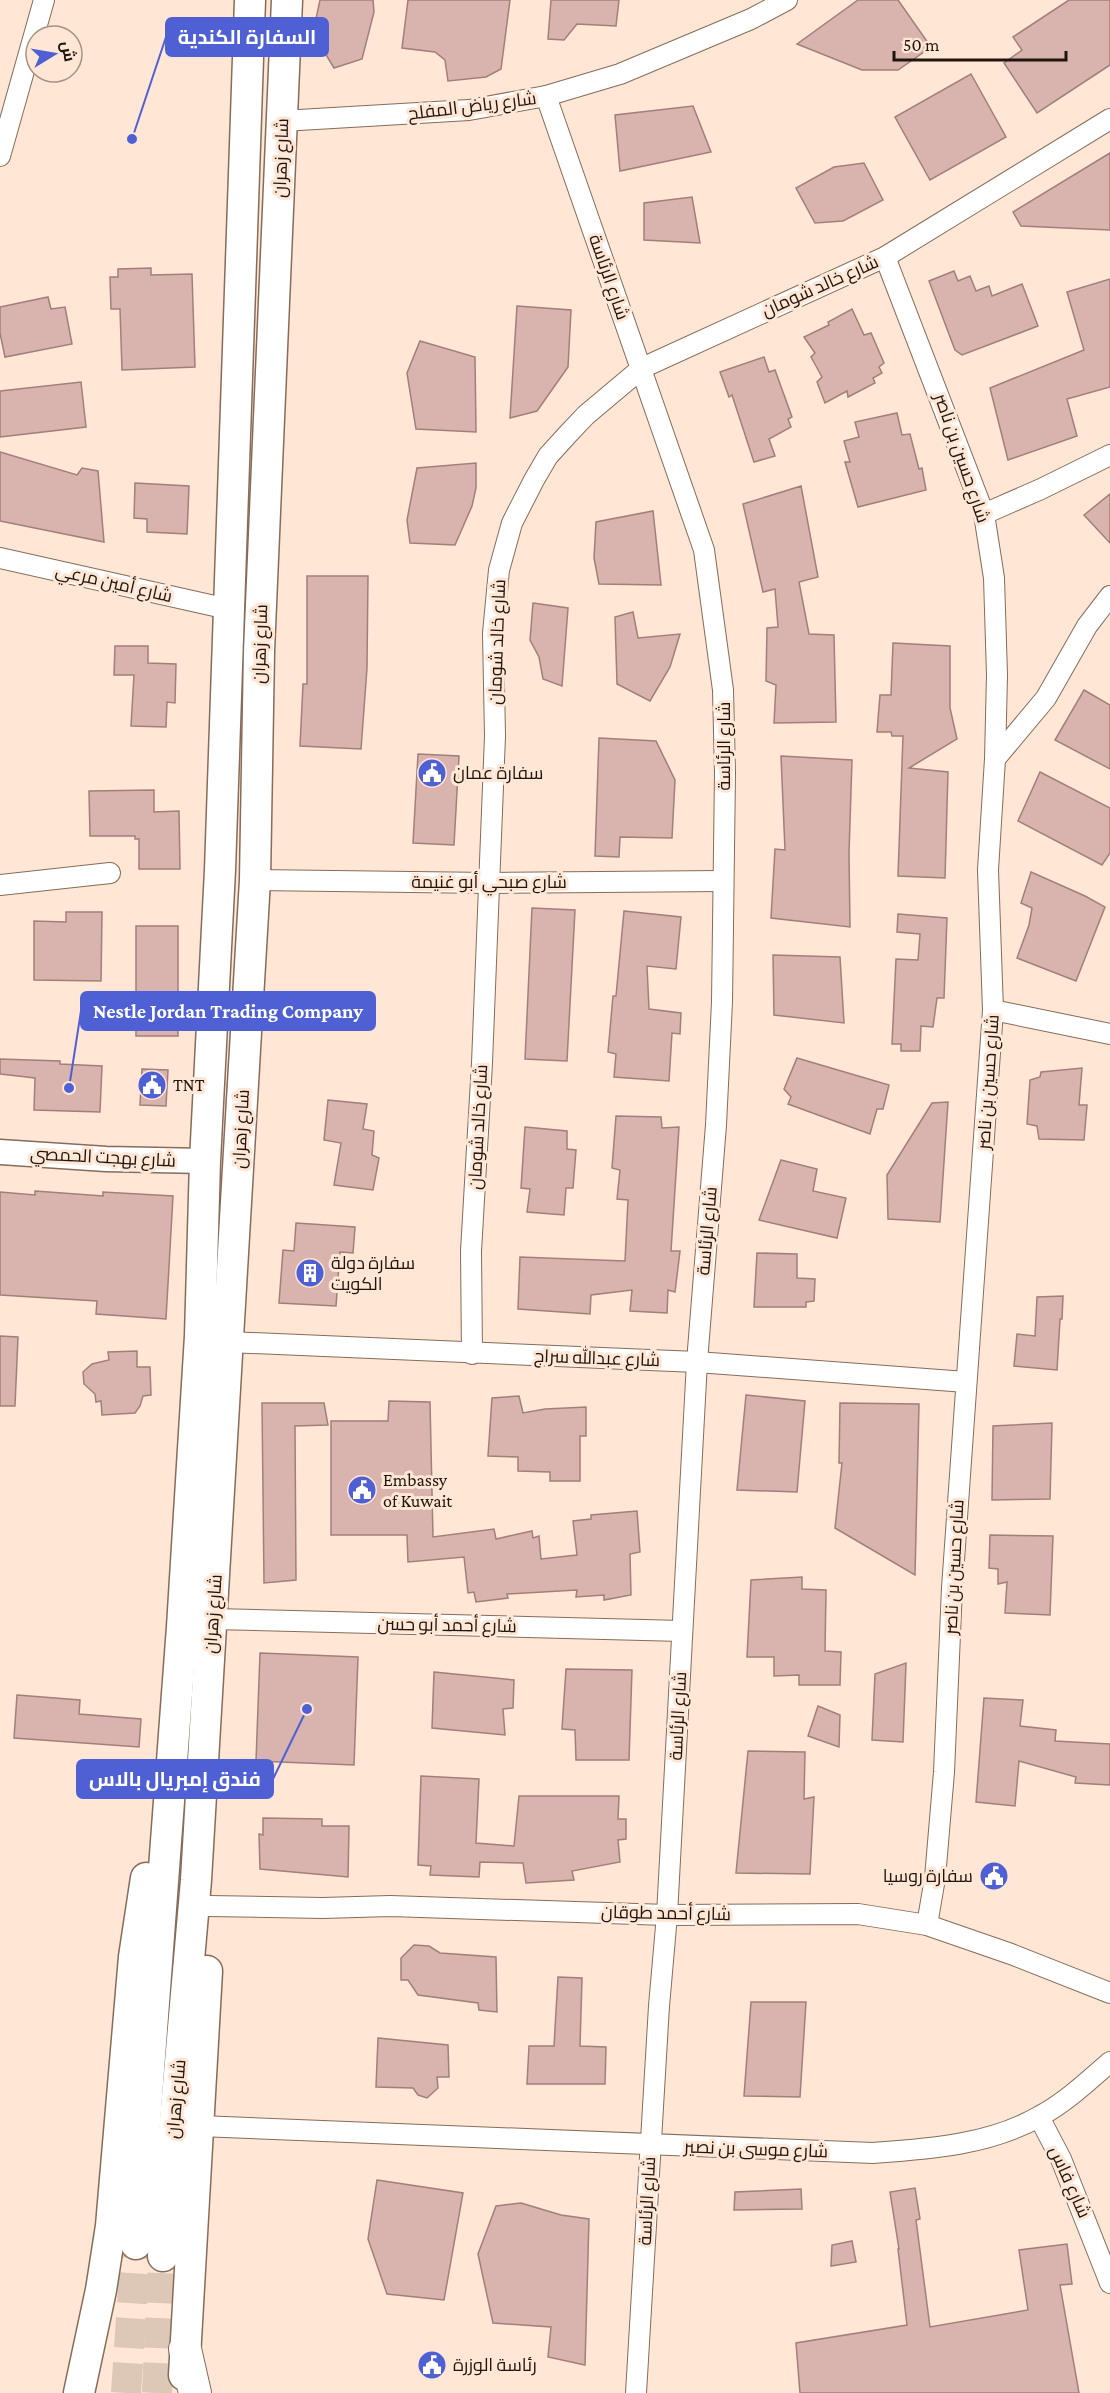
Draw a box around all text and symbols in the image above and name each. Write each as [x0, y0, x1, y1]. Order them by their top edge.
callout: السفارة الكندية [166, 18, 328, 56]
north arrow [24, 24, 84, 84]
scale bar [894, 24, 1066, 62]
text: السفارة الكندية [178, 26, 316, 49]
text: 50 m [903, 35, 940, 55]
text: ش [57, 40, 79, 63]
street label: شارع رياض المفلح [406, 88, 538, 126]
street label: شارع زهران [270, 118, 294, 198]
street label: شارع الرئاسة [583, 232, 633, 323]
street label: شارع خالد شومان [759, 251, 882, 323]
street label: شارع حسين بن ناصر [928, 390, 993, 526]
street label: شارع أمين مرعي [53, 559, 175, 610]
street label: شارع خالد شومان [485, 579, 511, 705]
street label: شارع زهران [249, 604, 273, 684]
street label: شارع الرئاسة [714, 702, 736, 790]
public building icon: سفارة عمان [416, 757, 448, 789]
place label: سفارة عمان [453, 763, 543, 784]
street label: شارع صبحي أبو غنيمة [411, 871, 567, 896]
callout: Nestle Jordan Trading Company [81, 992, 375, 1030]
text: Nestle Jordan Trading Company [93, 1000, 363, 1022]
street label: شارع حسين بن ناصر [973, 1014, 1005, 1151]
street label: شارع خالد شومان [465, 1064, 493, 1190]
public building icon: TNT [136, 1069, 168, 1101]
place label: TNT [173, 1075, 205, 1095]
street label: شارع زهران [229, 1089, 255, 1169]
street label: شارع بهجت الحمصي [29, 1143, 176, 1174]
street label: شارع الرئاسة [693, 1186, 723, 1276]
place label: سفارة دولة الكويت [331, 1253, 415, 1295]
building icon: سفارة دولة الكويت [294, 1257, 326, 1289]
street label: شارع عبدالله سراج [533, 1344, 661, 1372]
place label: Embassy of Kuwait [383, 1470, 453, 1511]
public building icon: Embassy of Kuwait [346, 1474, 378, 1506]
street label: شارع حسين بن ناصر [940, 1499, 970, 1636]
street label: شارع زهران [200, 1574, 228, 1655]
street label: شارع أحمد أبو حسن [377, 1613, 517, 1638]
street label: شارع الرئاسة [666, 1671, 692, 1761]
callout: فندق إمبريال بالاس [77, 1760, 273, 1798]
text: فندق إمبريال بالاس [89, 1768, 261, 1793]
public building icon: سفارة روسيا [978, 1860, 1010, 1892]
place label: سفارة روسيا [883, 1866, 973, 1887]
street label: شارع أحمد طوقان [601, 1901, 731, 1926]
street label: شارع زهران [163, 2059, 191, 2140]
street label: شارع موسى بن نصير [683, 2136, 828, 2164]
street label: شارع فاس [1044, 2143, 1095, 2222]
street label: شارع الرئاسة [635, 2156, 661, 2246]
public building icon: رئاسة الوزرة [416, 2349, 448, 2381]
place label: رئاسة الوزرة [453, 2355, 537, 2376]

